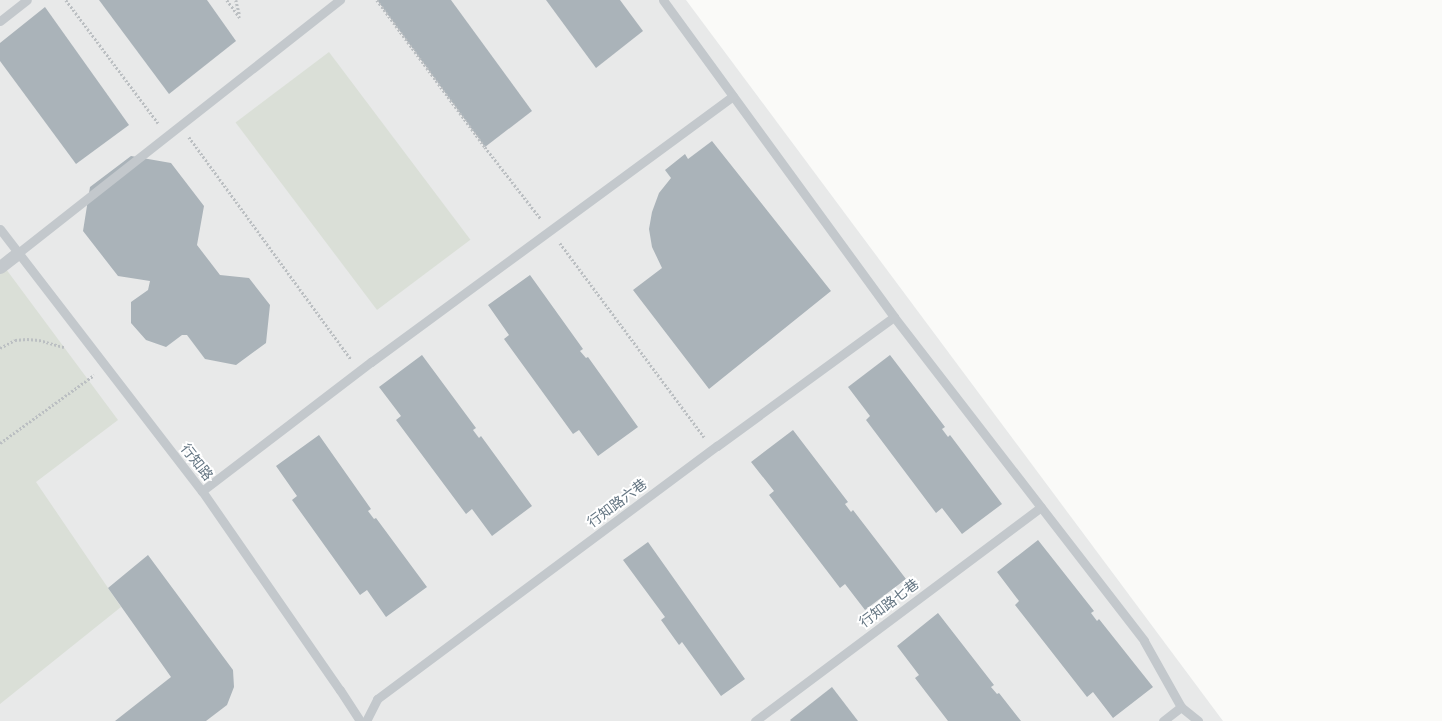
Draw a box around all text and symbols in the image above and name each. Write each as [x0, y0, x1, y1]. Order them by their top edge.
street label: 行知路 [177, 440, 217, 484]
street label: 行知路六巷 [584, 475, 650, 531]
street label: 行知路七巷 [856, 575, 922, 631]

